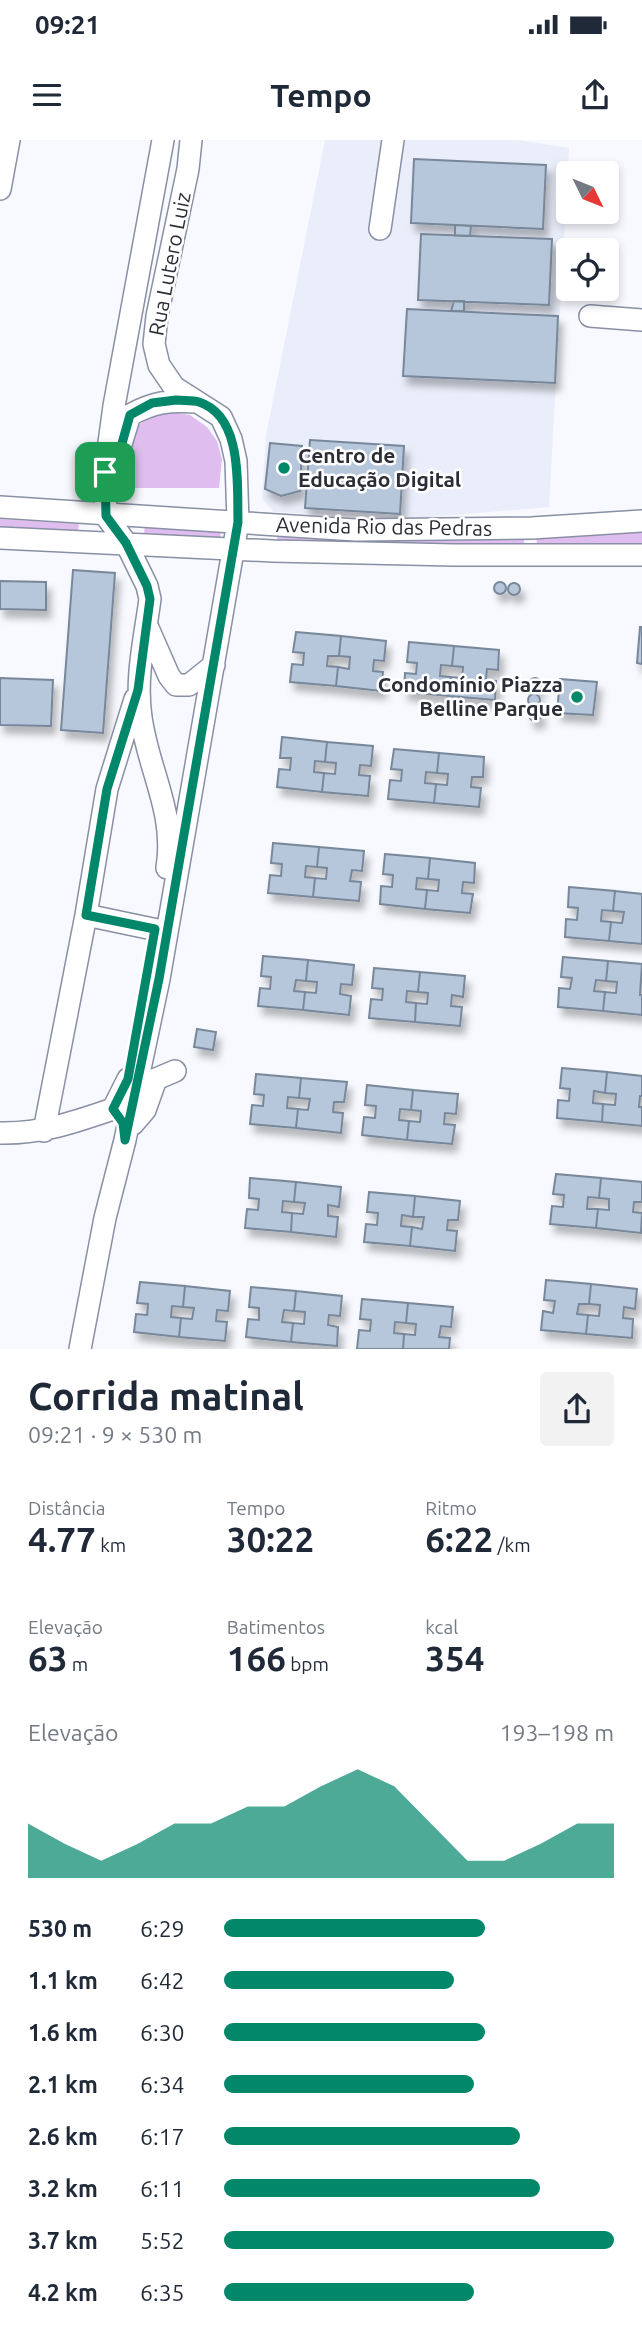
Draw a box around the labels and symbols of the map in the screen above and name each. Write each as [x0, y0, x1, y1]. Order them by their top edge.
north arrow [556, 161, 620, 224]
street label: Rua Lutero Luiz [143, 190, 195, 338]
pin [75, 442, 135, 502]
place label: Centro de Educação Digital [298, 443, 461, 491]
marker: Centro de Educação Digital [276, 460, 292, 476]
street label: Avenida Rio das Pedras [276, 512, 492, 540]
place label: Condomínio Piazza Belline Parque [378, 672, 563, 720]
marker: Condomínio Piazza Belline Parque [569, 689, 585, 705]

